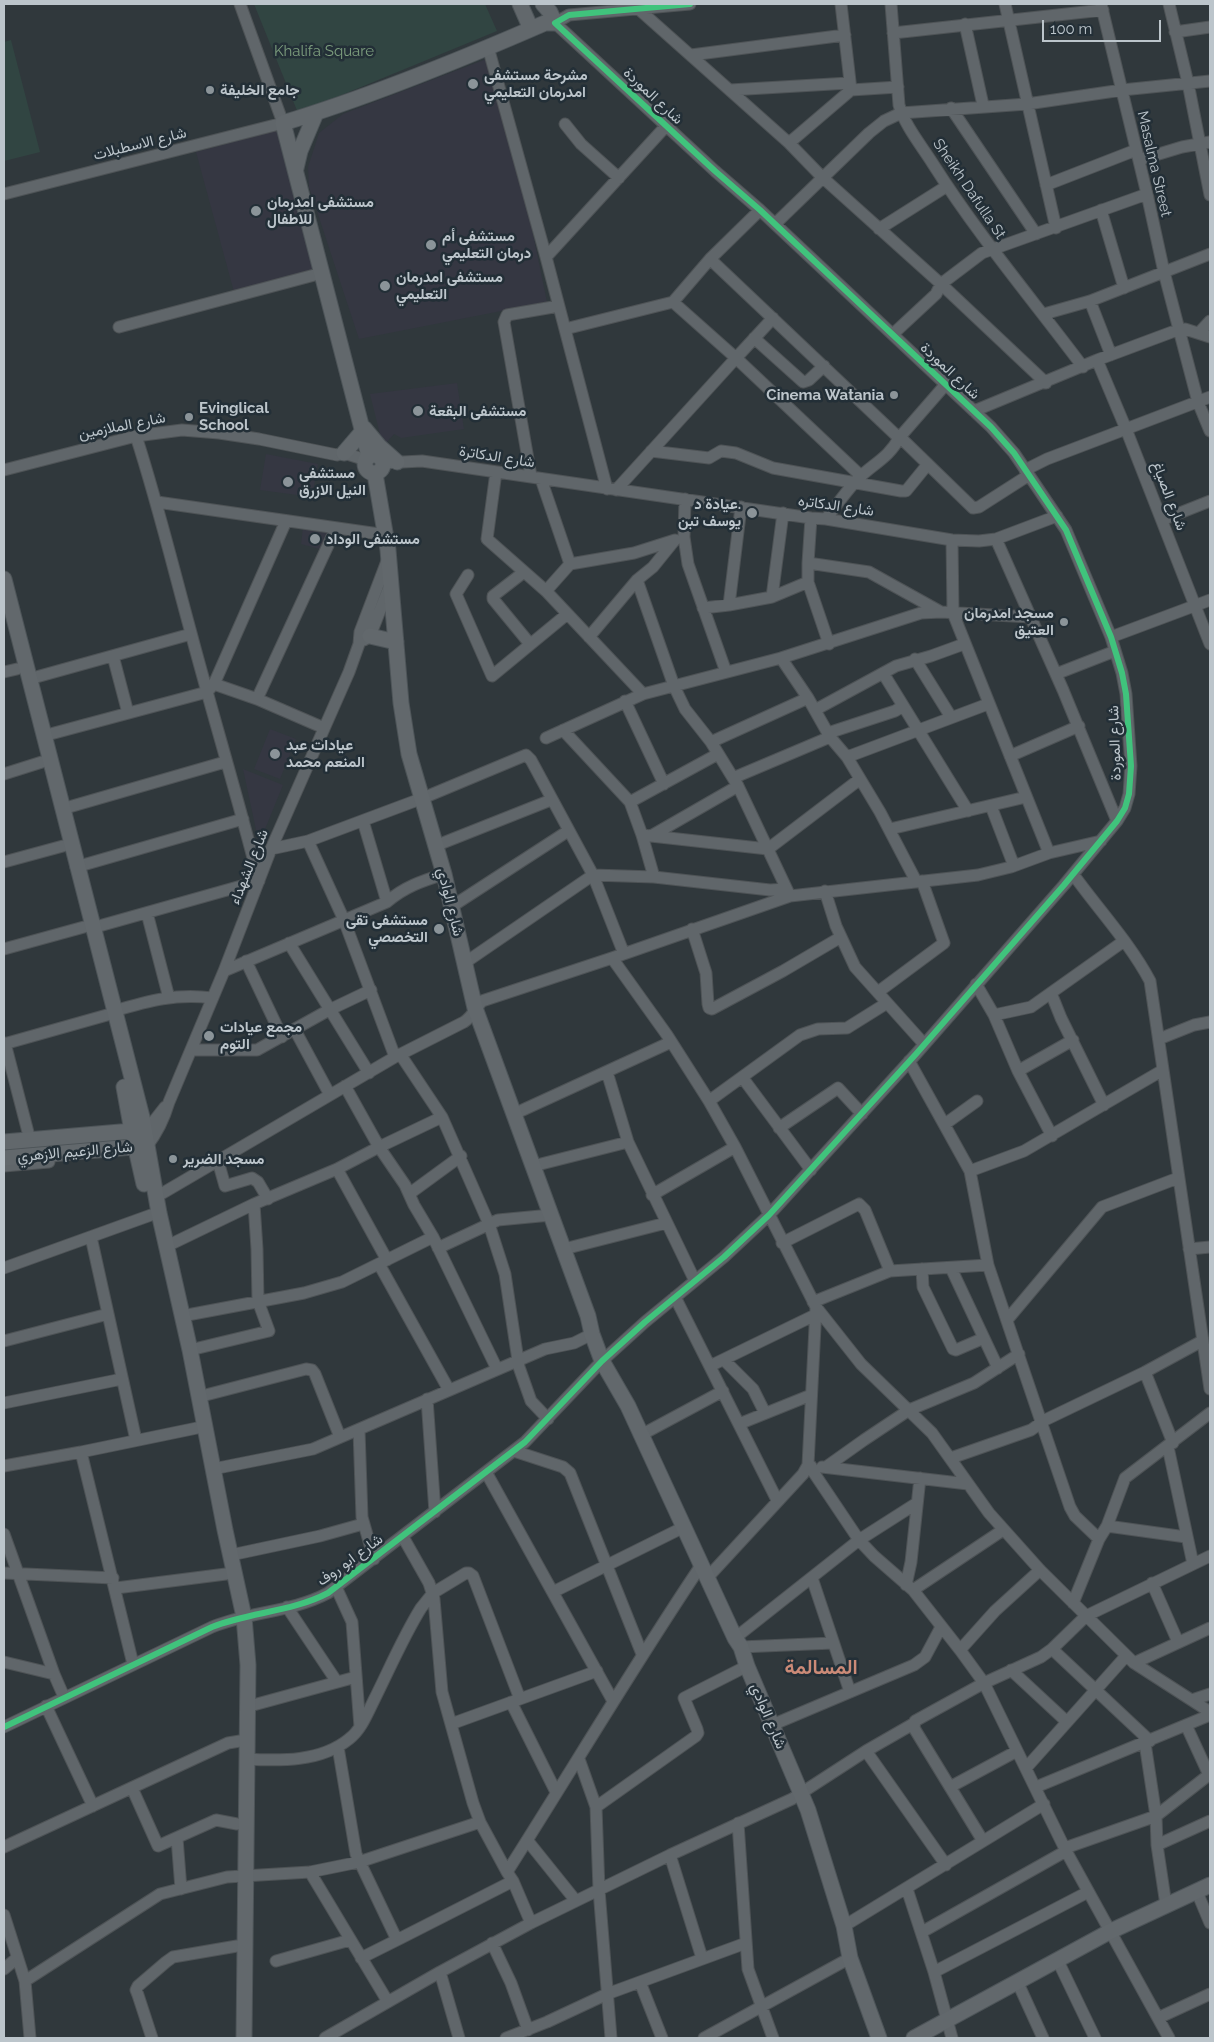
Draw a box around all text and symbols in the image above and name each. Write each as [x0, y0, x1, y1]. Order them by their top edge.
scale bar [1044, 10, 1163, 42]
text: 100 m [1050, 20, 1092, 38]
park label: Khalifa Square [274, 42, 374, 60]
street label: شارع الموردة [619, 64, 687, 128]
place label: مشرحة مستشفى امدرمان التعليمي [484, 66, 588, 101]
marker: مشرحة مستشفى امدرمان التعليمي [466, 77, 480, 91]
place label: جامع الخليفة [220, 81, 300, 99]
marker: جامع الخليفة [204, 84, 216, 96]
street label: Masalma Street [1133, 109, 1175, 219]
street label: شارع الاسطبلات [92, 124, 188, 164]
street label: Sheikh Dafulla St [929, 135, 1009, 243]
place label: مستشفى امدرمان للاطفال [267, 193, 374, 228]
marker: مستشفى امدرمان للاطفال [249, 204, 263, 218]
place label: مستشفى أم درمان التعليمي [442, 227, 531, 262]
marker: مستشفى أم درمان التعليمي [424, 238, 438, 252]
place label: مستشفى امدرمان التعليمي [396, 268, 503, 303]
marker: مستشفى امدرمان التعليمي [378, 279, 392, 293]
street label: شارع الموردة [916, 339, 984, 403]
place label: Cinema Watania [766, 386, 884, 404]
marker: Cinema Watania [888, 389, 900, 401]
place label: Evinglical School [199, 399, 269, 434]
place label: مستشفى البقعة [429, 402, 526, 420]
marker: مستشفى البقعة [411, 404, 425, 418]
street label: شارع الملازمين [77, 409, 167, 443]
marker: Evinglical School [183, 411, 195, 423]
street label: شارع الدكاترة [458, 442, 536, 472]
street label: شارع الصياغ [1148, 459, 1190, 533]
place label: مستشفى النيل الازرق [299, 464, 366, 499]
marker: مستشفى النيل الازرق [281, 475, 295, 489]
street label: شارع الدكاتره [797, 492, 875, 520]
place label: عيادة د. يوسف تبن [678, 495, 741, 530]
marker: عيادة د. يوسف تبن [745, 506, 759, 520]
place label: مستشفى الوداد [326, 530, 420, 548]
marker: مستشفى الوداد [308, 532, 322, 546]
place label: مسجد امدرمان العتيق [964, 604, 1054, 639]
marker: مسجد امدرمان العتيق [1058, 616, 1070, 628]
street label: شارع الموردة [1105, 705, 1125, 781]
place label: عيادات عبد المنعم محمد [286, 736, 365, 771]
marker: عيادات عبد المنعم محمد [268, 747, 282, 761]
street label: شارع الشهداء [226, 827, 272, 907]
street label: شارع الوادي [433, 866, 467, 938]
place label: مستشفى تقى التخصصي [346, 911, 428, 946]
marker: مستشفى تقى التخصصي [432, 922, 446, 936]
place label: مجمع عيادات التوم [220, 1018, 302, 1053]
marker: مجمع عيادات التوم [202, 1029, 216, 1043]
street label: شارع الزعيم الازهري [17, 1138, 133, 1166]
place label: مسجد الضرير [183, 1150, 264, 1168]
marker: مسجد الضرير [167, 1153, 179, 1165]
street label: شارع ابو روف [314, 1530, 386, 1590]
district label: المسالمة [784, 1656, 858, 1680]
street label: شارع الوادي [746, 1680, 790, 1752]

